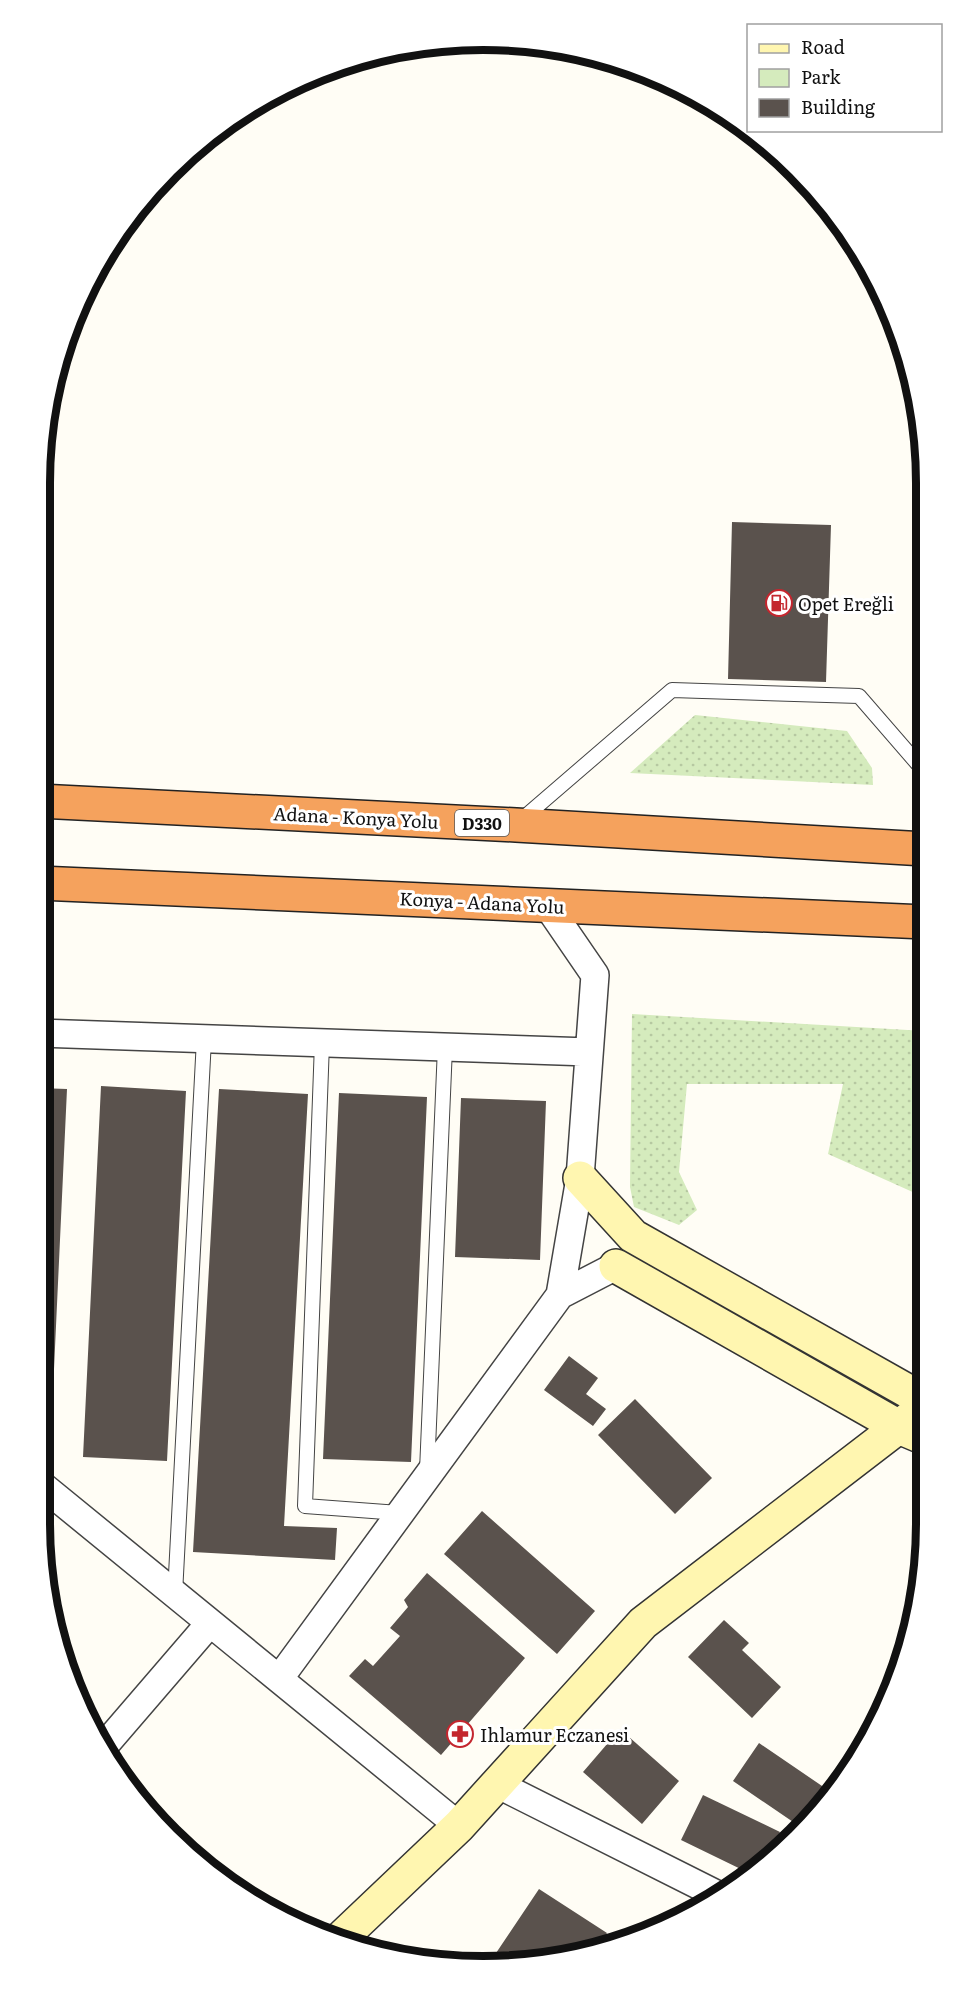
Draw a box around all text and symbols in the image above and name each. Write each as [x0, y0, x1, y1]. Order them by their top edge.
legend [747, 24, 942, 132]
text: Road [801, 33, 845, 60]
text: Park [801, 63, 842, 90]
text: Building [801, 93, 876, 120]
fuel station icon: Opet Ereğli [764, 588, 794, 618]
place label: Opet Ereğli [798, 590, 894, 617]
street label: Adana - Konya Yolu [273, 799, 439, 835]
road number: D330 [455, 810, 509, 836]
street label: Konya - Adana Yolu [399, 884, 565, 920]
pharmacy icon: Ihlamur Eczanesi [445, 1719, 475, 1749]
place label: Ihlamur Eczanesi [480, 1721, 629, 1748]

